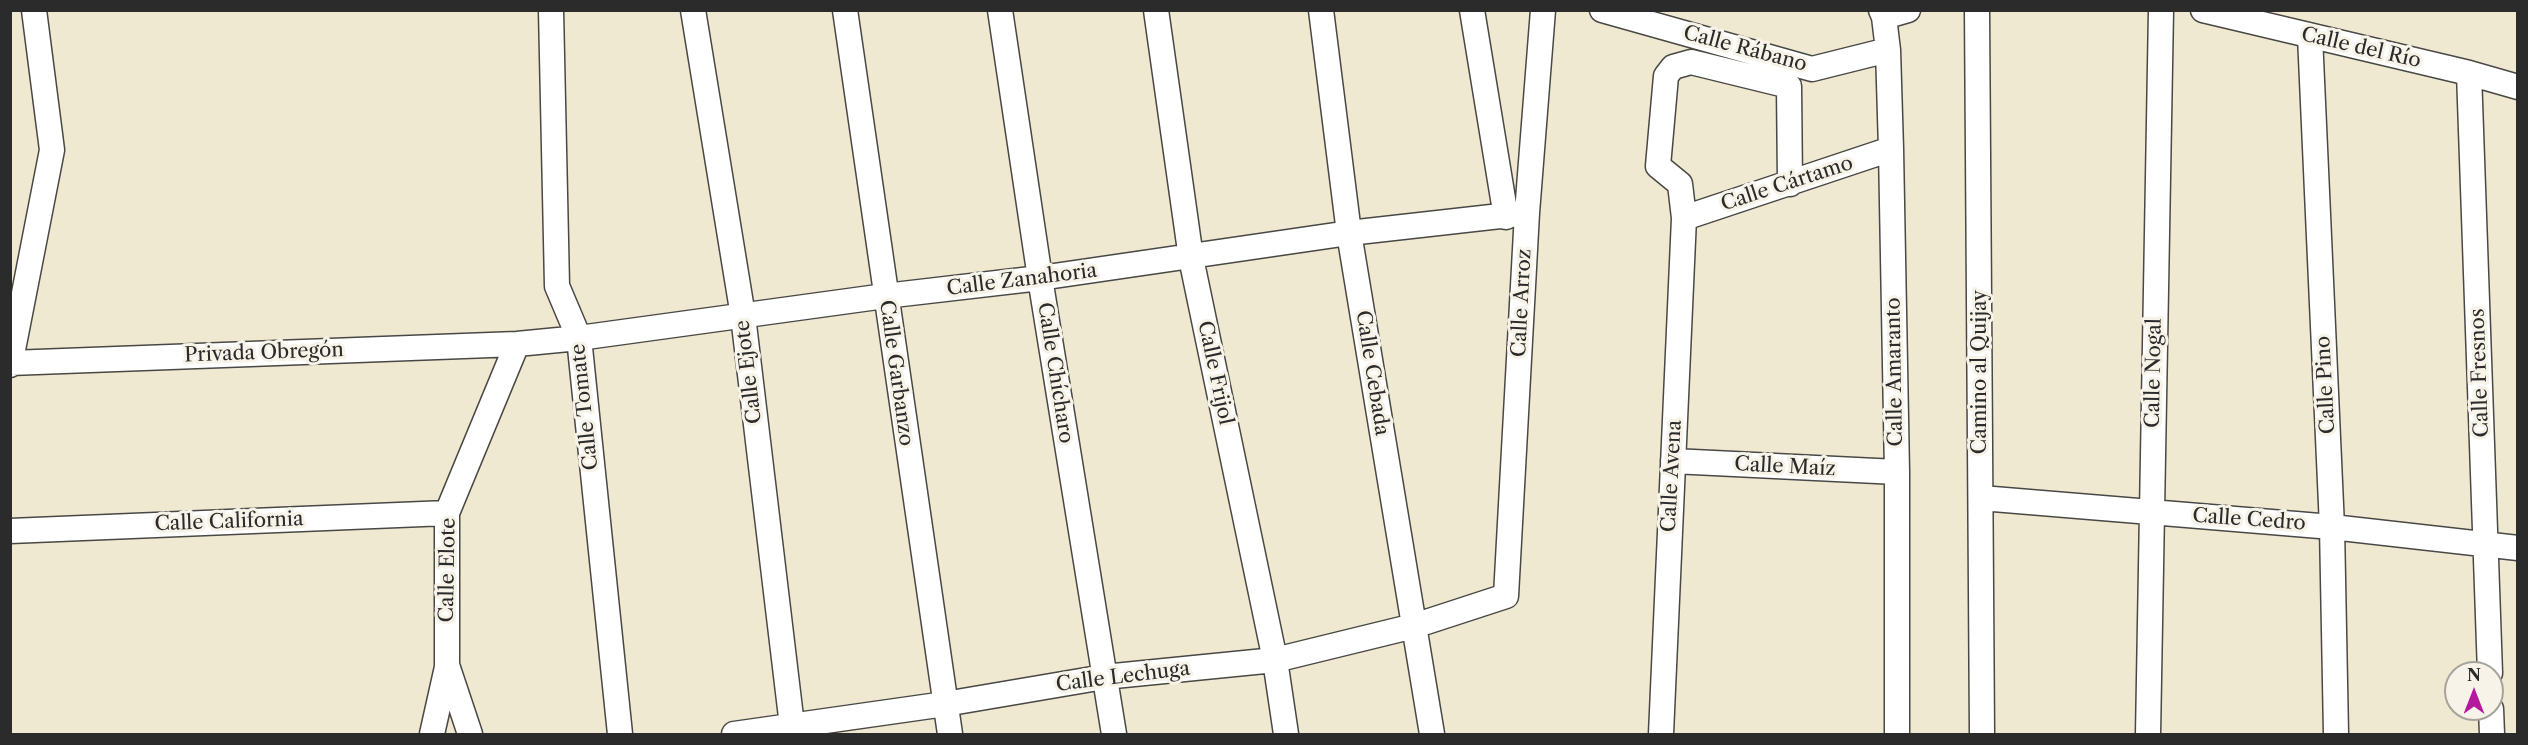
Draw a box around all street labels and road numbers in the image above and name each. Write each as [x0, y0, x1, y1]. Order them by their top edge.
street label: Calle Rábano [1681, 21, 1809, 77]
street label: Calle del Río [2299, 23, 2423, 73]
street label: Calle Cártamo [1718, 151, 1856, 217]
street label: Calle Arroz [1507, 248, 1537, 358]
street label: Calle Zanahoria [945, 259, 1099, 301]
street label: Camino al Quijay [1968, 290, 1992, 454]
street label: Calle Amaranto [1882, 297, 1908, 447]
street label: Calle Garbanzo [874, 298, 918, 448]
street label: Calle Chícharo [1032, 301, 1078, 445]
street label: Calle Fresnos [2466, 308, 2494, 438]
street label: Calle Cebada [1350, 309, 1394, 437]
street label: Calle Nogal [2141, 318, 2167, 428]
street label: Calle Ejote [731, 319, 767, 425]
street label: Calle Frijol [1192, 319, 1238, 427]
street label: Calle Pino [2311, 335, 2341, 435]
street label: Privada Obregón [184, 338, 344, 368]
street label: Calle Tomate [566, 343, 604, 471]
street label: Calle Avena [1657, 419, 1687, 533]
street label: Calle Maíz [1734, 452, 1836, 482]
street label: Calle Cedro [2191, 504, 2307, 536]
street label: Calle California [154, 507, 304, 537]
street label: Calle Elote [435, 517, 461, 623]
street label: Calle Lechuga [1055, 657, 1191, 697]

